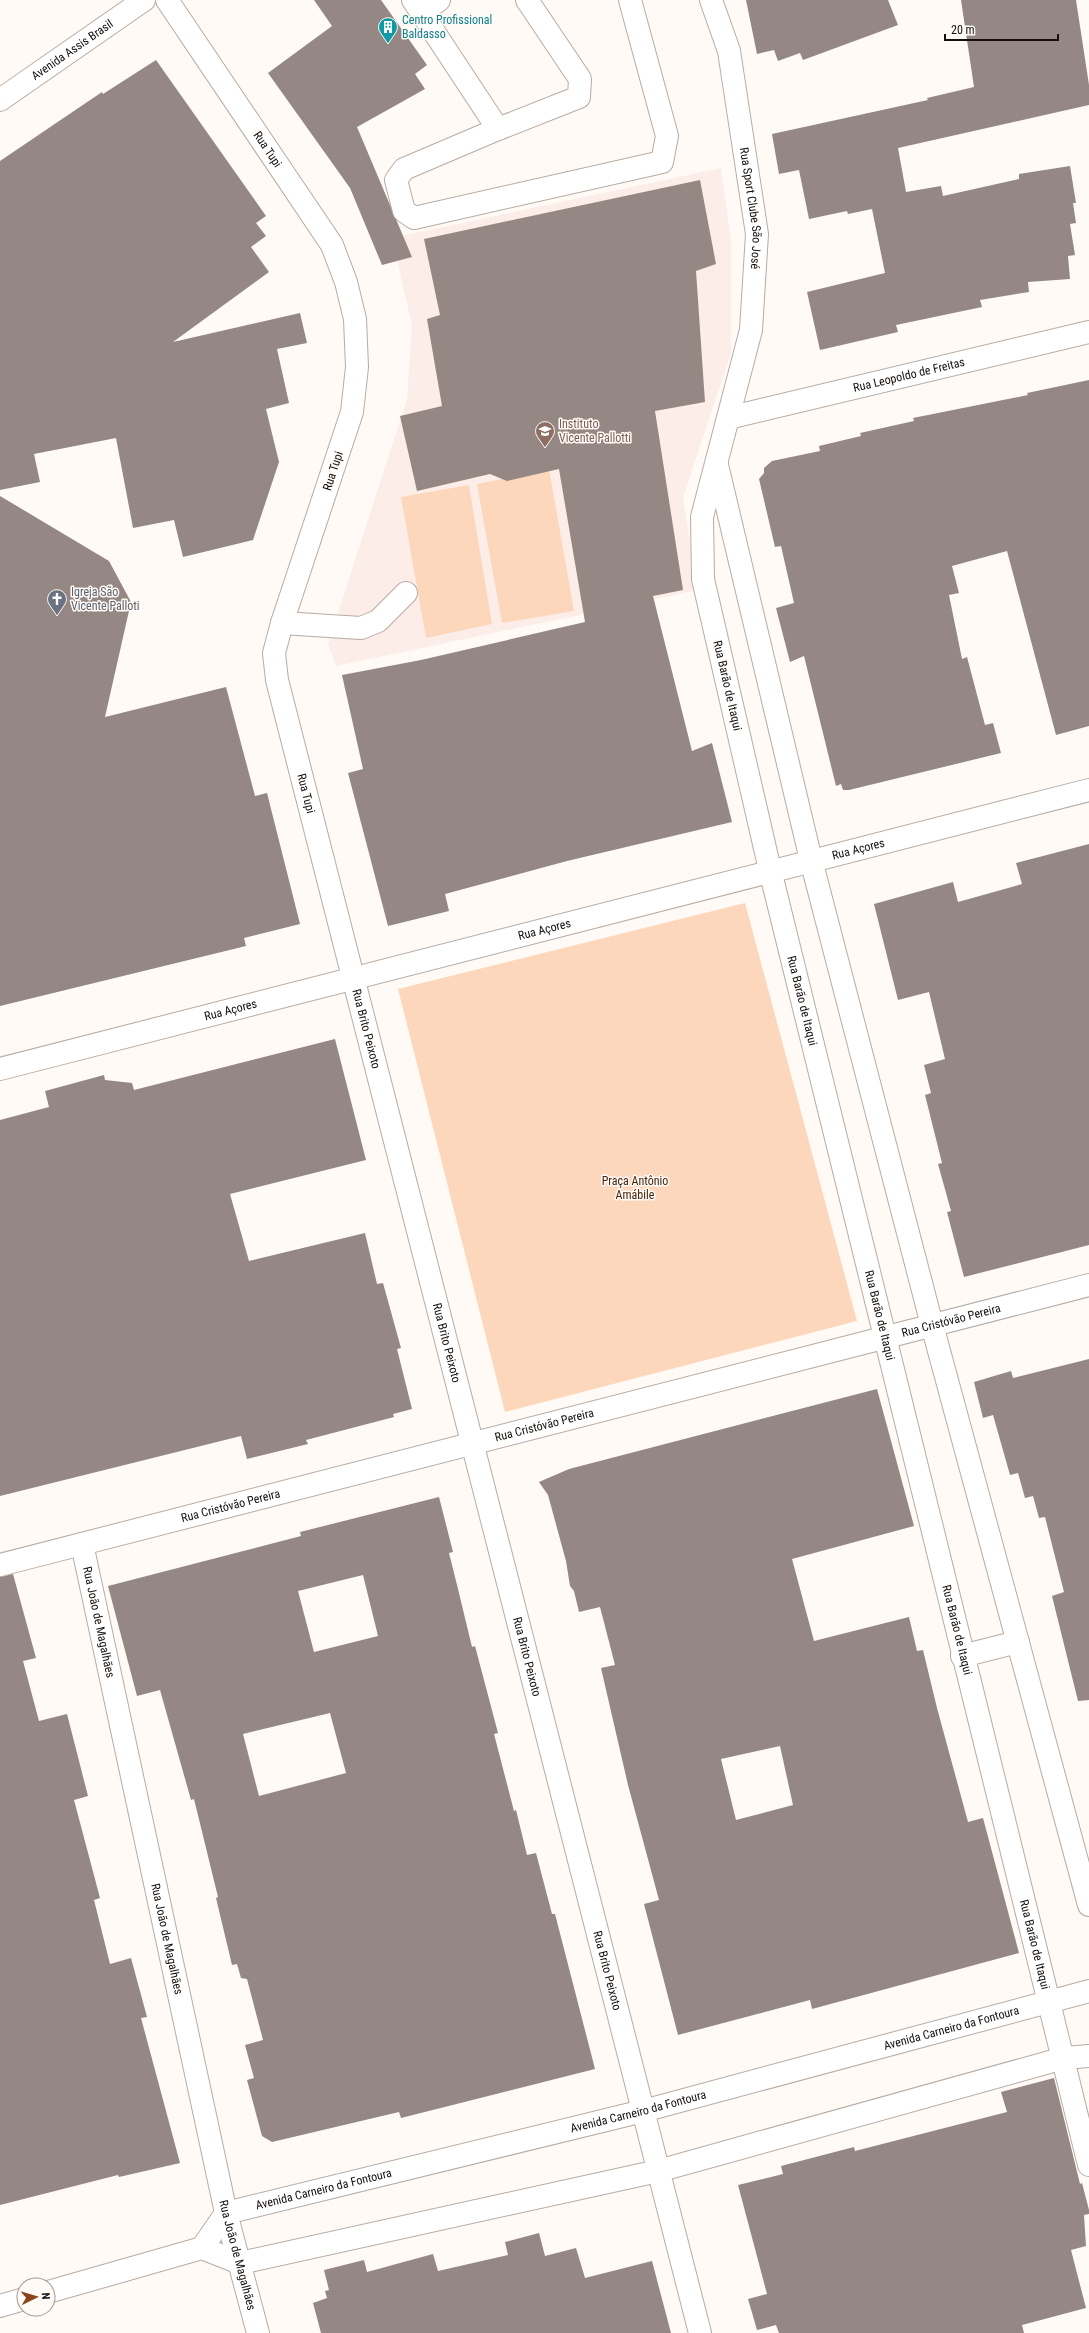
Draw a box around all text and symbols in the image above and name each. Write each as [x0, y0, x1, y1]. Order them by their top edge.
place label: Centro Profissional Baldasso [402, 13, 492, 41]
building icon: Centro Profissional Baldasso [377, 16, 399, 44]
scale bar [945, 16, 1058, 42]
street label: Avenida Assis Brasil [29, 17, 116, 83]
text: 20 m [951, 23, 975, 37]
street label: Rua Tupi [250, 129, 285, 170]
street label: Rua Sport Clube São José [737, 146, 764, 270]
street label: Rua Leopoldo de Freitas [852, 355, 966, 395]
place label: Instituto Vicente Pallotti [559, 417, 631, 445]
school or university icon: Instituto Vicente Pallotti [534, 420, 556, 448]
street label: Rua Tupi [320, 450, 346, 492]
place label: Igreja São Vicente Palloti [71, 585, 140, 613]
church icon: Igreja São Vicente Palloti [46, 588, 68, 616]
street label: Rua Barão de Itaqui [710, 639, 745, 732]
street label: Rua Tupi [294, 772, 318, 815]
street label: Rua Açores [830, 836, 886, 863]
street label: Rua Açores [517, 916, 572, 943]
street label: Rua Barão de Itaqui [784, 954, 820, 1047]
street label: Rua Brito Peixoto [349, 988, 383, 1070]
street label: Rua Açores [203, 996, 258, 1023]
park label: Praça Antônio Amábile [602, 1174, 668, 1202]
street label: Rua Barão de Itaqui [862, 1269, 898, 1362]
street label: Rua Cristóvão Pereira [900, 1301, 1002, 1340]
street label: Rua Brito Peixoto [430, 1302, 463, 1384]
street label: Rua Cristóvão Pereira [493, 1406, 596, 1444]
street label: Rua Cristóvão Pereira [180, 1486, 282, 1525]
street label: Rua João de Magalhães [80, 1565, 118, 1679]
street label: Rua Barão de Itaqui [939, 1583, 975, 1676]
street label: Rua Brito Peixoto [510, 1615, 544, 1698]
street label: Rua João de Magalhães [148, 1882, 186, 1996]
street label: Rua Barão de Itaqui [1017, 1898, 1053, 1991]
street label: Rua Brito Peixoto [590, 1929, 624, 2012]
street label: Avenida Carneiro da Fontoura [882, 2003, 1021, 2053]
street label: Avenida Carneiro da Fontoura [569, 2087, 708, 2136]
street label: Avenida Carneiro da Fontoura [254, 2166, 393, 2212]
street label: Rua João de Magalhães [216, 2199, 259, 2312]
north arrow [16, 2277, 56, 2317]
text: N [39, 2292, 52, 2300]

